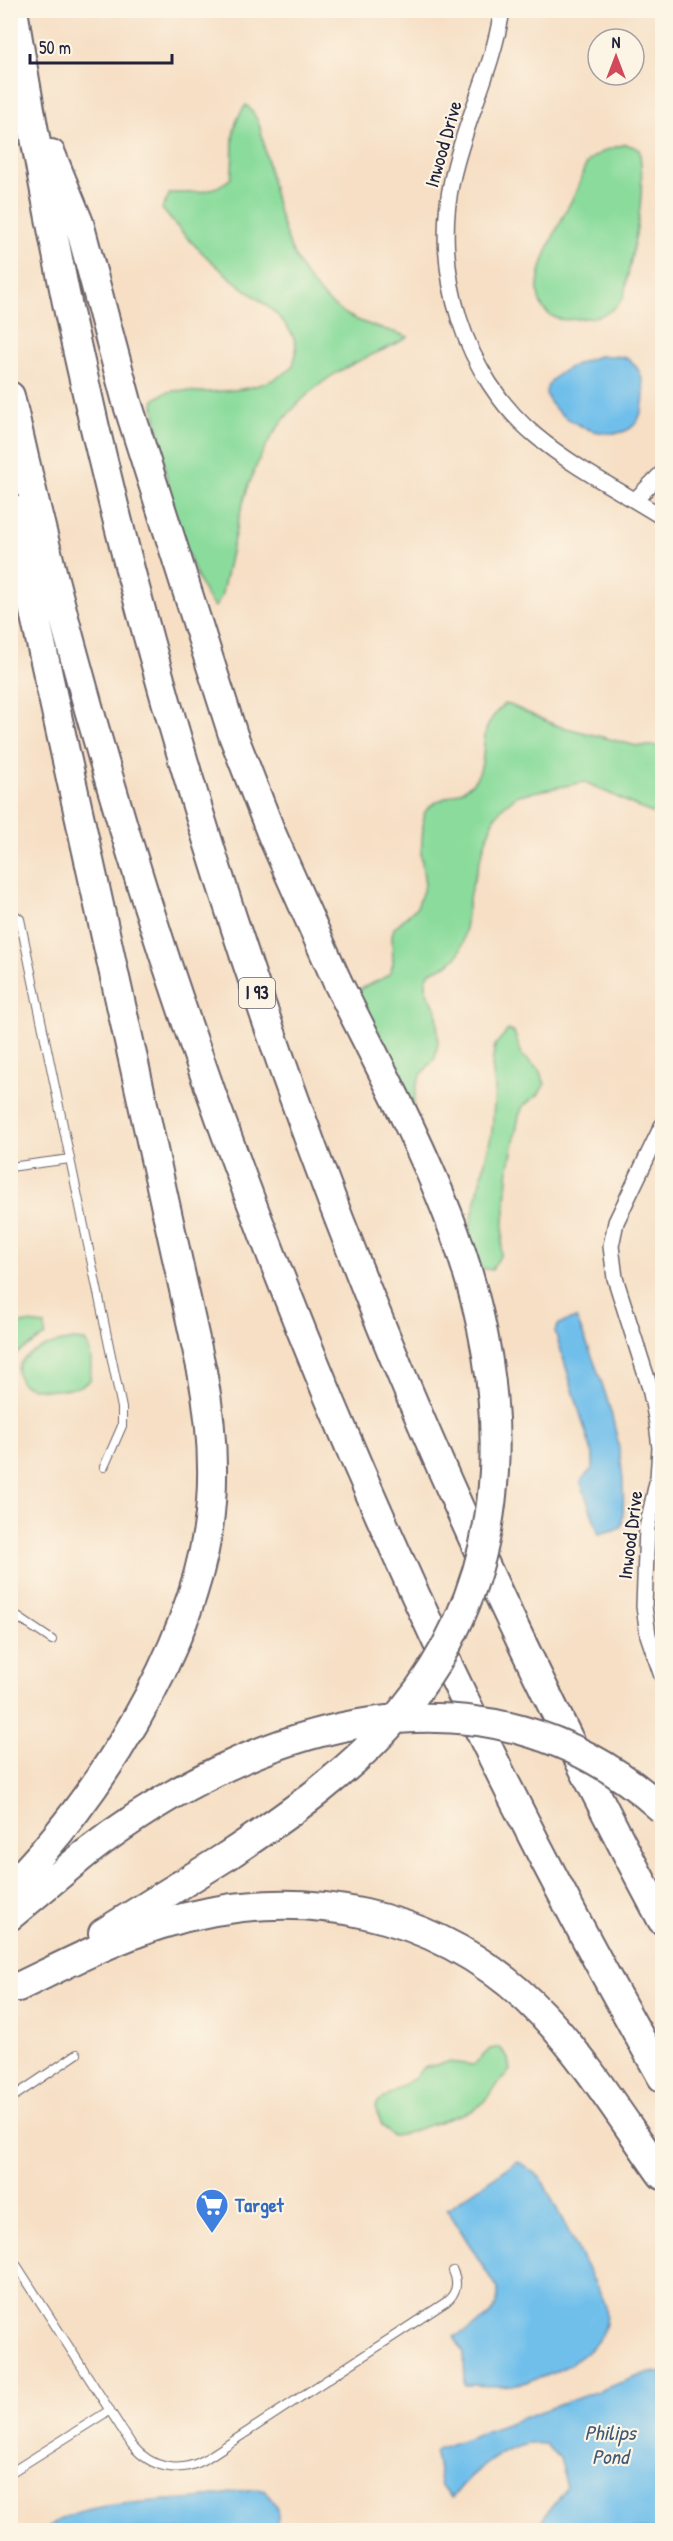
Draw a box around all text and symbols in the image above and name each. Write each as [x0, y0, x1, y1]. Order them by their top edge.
scale bar [30, 27, 172, 65]
north arrow [586, 27, 646, 87]
text: N [612, 31, 621, 53]
text: 50 m [39, 35, 71, 60]
street label: Inwood Drive [417, 97, 468, 190]
road number: I 93 [239, 978, 275, 1008]
street label: Inwood Drive [611, 1489, 648, 1581]
supermarket icon: Target [194, 2187, 230, 2234]
place label: Target [234, 2191, 285, 2219]
water label: Philips Pond [585, 2418, 637, 2471]

